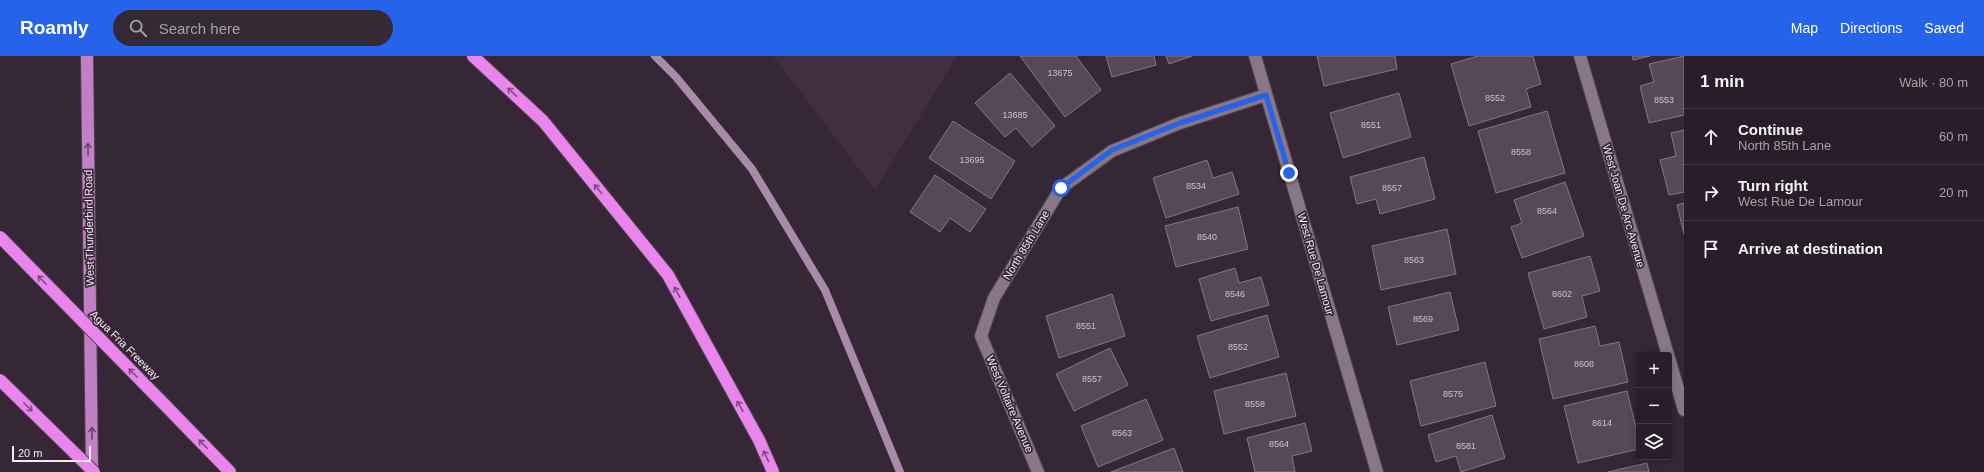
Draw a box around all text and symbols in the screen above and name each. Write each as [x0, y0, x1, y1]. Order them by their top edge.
search box [113, 10, 393, 46]
text: Roamly [20, 17, 89, 38]
icon: search [127, 17, 149, 39]
text: Search here [159, 20, 240, 37]
text: Map [1791, 20, 1818, 36]
text: Directions [1840, 20, 1902, 36]
text: Saved [1924, 20, 1964, 36]
house number: 13675 [1047, 68, 1073, 78]
text: 1 min [1700, 72, 1744, 91]
text: Walk · 80 m [1899, 75, 1968, 90]
one-way arrow [507, 88, 517, 97]
house number: 8552 [1485, 93, 1505, 103]
house number: 8553 [1654, 95, 1674, 105]
house number: 13685 [1002, 110, 1028, 120]
house number: 8551 [1361, 120, 1381, 130]
text: Continue [1738, 121, 1803, 138]
icon: ahead [1700, 126, 1722, 148]
text: 60 m [1939, 129, 1968, 144]
text: North 85th Lane [1738, 138, 1831, 153]
one-way arrow [84, 143, 92, 156]
street label: West Joan De Arc Avenue [1601, 143, 1647, 269]
house number: 8558 [1511, 147, 1531, 157]
house number: 13695 [959, 155, 985, 165]
route end [1280, 164, 1298, 182]
street label: West Thunderbird Road [82, 170, 96, 286]
text: Turn right [1738, 177, 1808, 194]
route start [1052, 179, 1070, 197]
house number: 8534 [1186, 181, 1206, 191]
icon: right [1700, 182, 1722, 204]
house number: 8557 [1382, 183, 1402, 193]
one-way arrow [594, 184, 603, 195]
text: 20 m [1939, 185, 1968, 200]
text: West Rue De Lamour [1738, 194, 1863, 209]
house number: 8564 [1537, 206, 1557, 216]
street label: North 85th Lane [1001, 208, 1051, 282]
street label: West Rue De Lamour [1296, 212, 1336, 317]
house number: 8540 [1197, 232, 1217, 242]
icon: arrive [1700, 238, 1722, 260]
text: Arrive at destination [1738, 240, 1883, 257]
house number: 8563 [1404, 255, 1424, 265]
one-way arrow [37, 275, 47, 285]
one-way arrow [673, 286, 681, 298]
house number: 8546 [1225, 289, 1245, 299]
house number: 8602 [1552, 289, 1572, 299]
street label: Agua Fria Freeway [88, 308, 162, 382]
house number: 8569 [1413, 314, 1433, 324]
house number: 8551 [1076, 321, 1096, 331]
house number: 8552 [1228, 342, 1248, 352]
map controls [1636, 352, 1672, 460]
button: + [1636, 352, 1672, 388]
street label: West Voltaire Avenue [984, 354, 1036, 454]
house number: 8608 [1574, 359, 1594, 369]
one-way arrow [128, 368, 138, 378]
house number: 8557 [1082, 374, 1102, 384]
button: − [1636, 388, 1672, 424]
house number: 8575 [1443, 389, 1463, 399]
house number: 8558 [1245, 399, 1265, 409]
one-way arrow [736, 400, 743, 412]
one-way arrow [23, 402, 33, 412]
house number: 8614 [1592, 418, 1612, 428]
button: layers [1636, 424, 1672, 460]
one-way arrow [88, 427, 96, 440]
house number: 8563 [1112, 428, 1132, 438]
one-way arrow [198, 439, 208, 449]
house number: 8564 [1269, 439, 1289, 449]
house number: 8581 [1456, 441, 1476, 451]
scale bar [12, 444, 91, 463]
text: 20 m [18, 447, 42, 459]
one-way arrow [762, 450, 769, 462]

